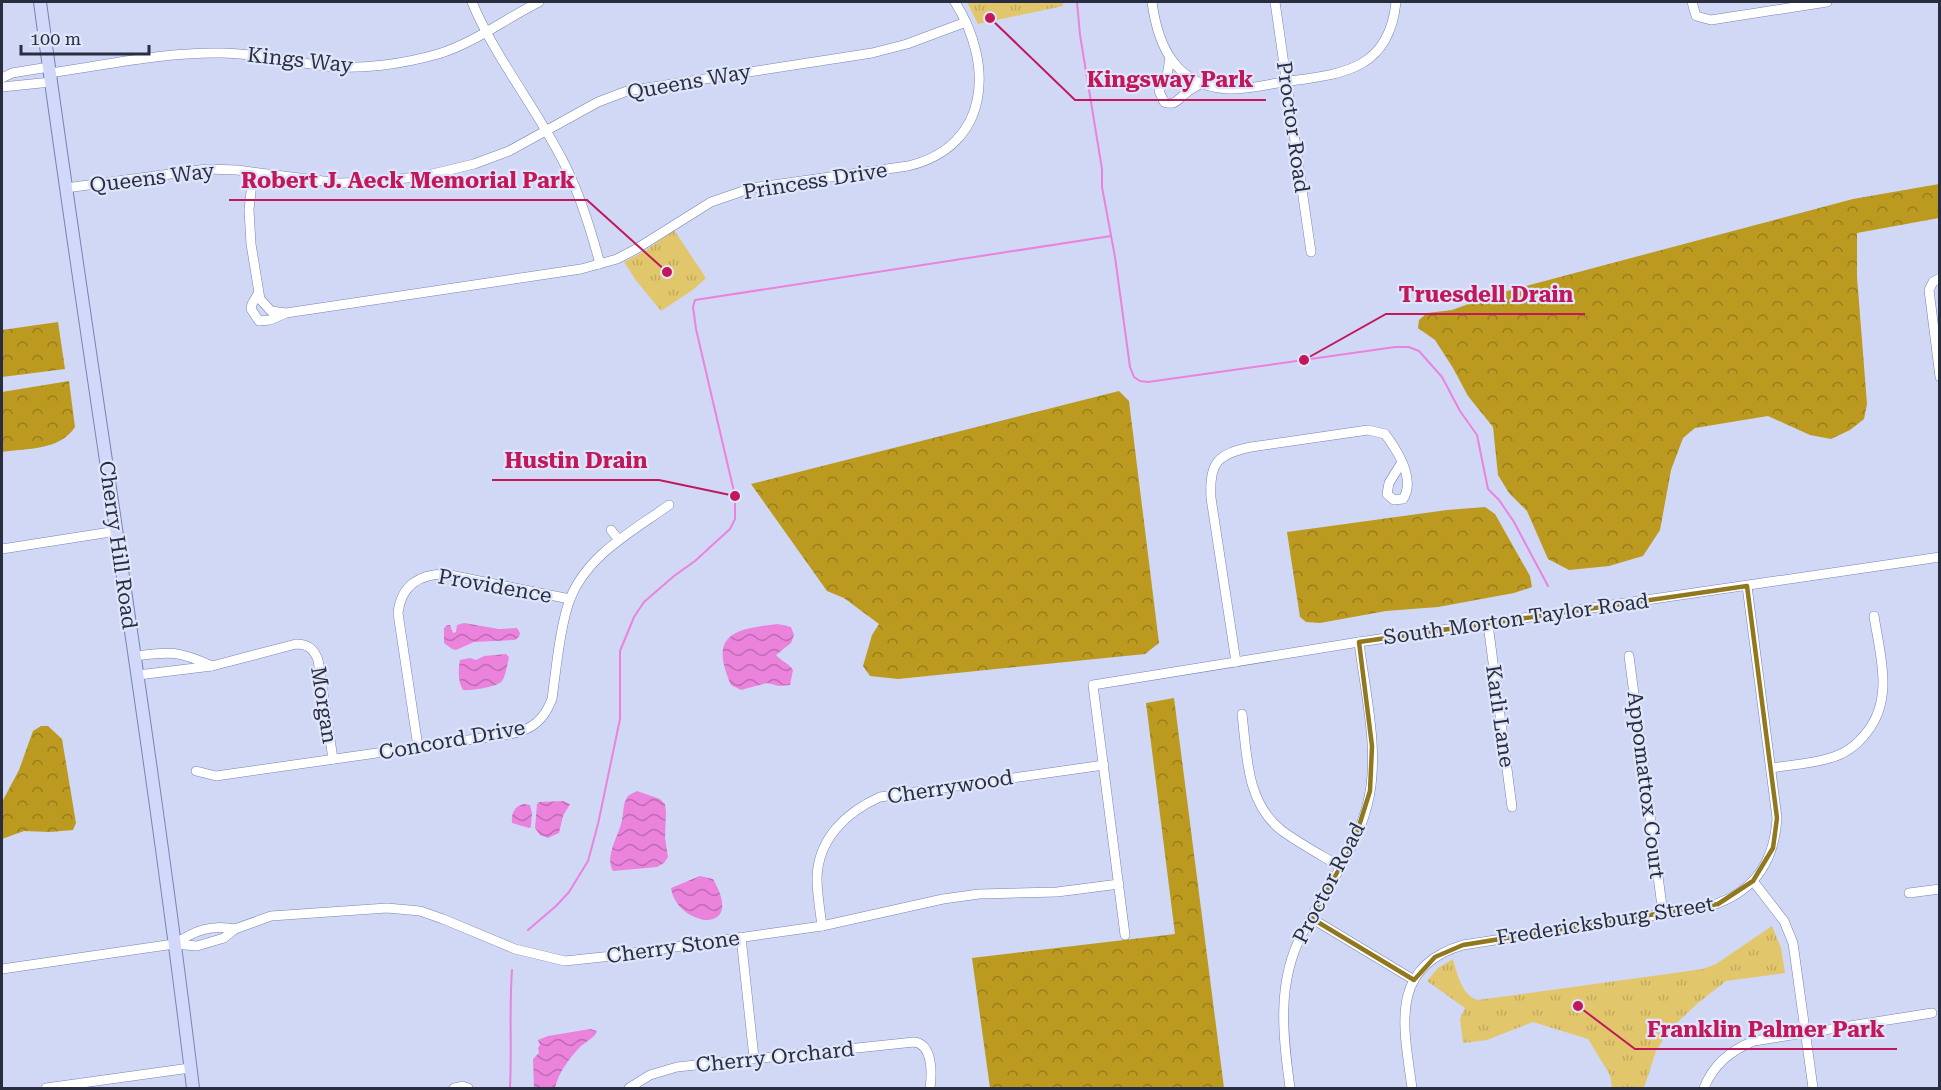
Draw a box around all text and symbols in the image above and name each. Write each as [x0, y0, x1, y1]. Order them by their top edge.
scale bar [21, 18, 148, 56]
text: 100 m [30, 28, 81, 49]
street label: Kings Way [246, 43, 355, 78]
street label: Queens Way [625, 59, 753, 105]
callout: Kingsway Park [1075, 60, 1266, 100]
street label: Proctor Road [1272, 60, 1314, 195]
text: Kingsway Park [1087, 67, 1253, 92]
street label: Queens Way [88, 158, 216, 198]
street label: Princess Drive [741, 158, 889, 204]
callout: Robert J. Aeck Memorial Park [229, 160, 587, 200]
text: Robert J. Aeck Memorial Park [241, 168, 575, 193]
callout: Truesdell Drain [1386, 274, 1585, 314]
text: Truesdell Drain [1399, 282, 1574, 307]
callout: Hustin Drain [492, 440, 659, 480]
text: Hustin Drain [505, 448, 648, 473]
street label: Cherry Hill Road [94, 459, 142, 631]
street label: Providence [436, 564, 554, 608]
street label: South Morton Taylor Road [1382, 588, 1651, 650]
street label: Karli Lane [1481, 663, 1519, 769]
street label: Morgan [306, 665, 342, 746]
street label: Appomattox Court [1623, 690, 1669, 880]
street label: Concord Drive [377, 715, 527, 765]
street label: Cherrywood [885, 765, 1015, 809]
street label: Proctor Road [1288, 818, 1370, 948]
street label: Fredericksburg Street [1494, 892, 1716, 950]
street label: Cherry Stone [605, 926, 741, 968]
callout: Franklin Palmer Park [1635, 1009, 1897, 1049]
text: Franklin Palmer Park [1647, 1017, 1885, 1042]
street label: Cherry Orchard [695, 1037, 856, 1077]

